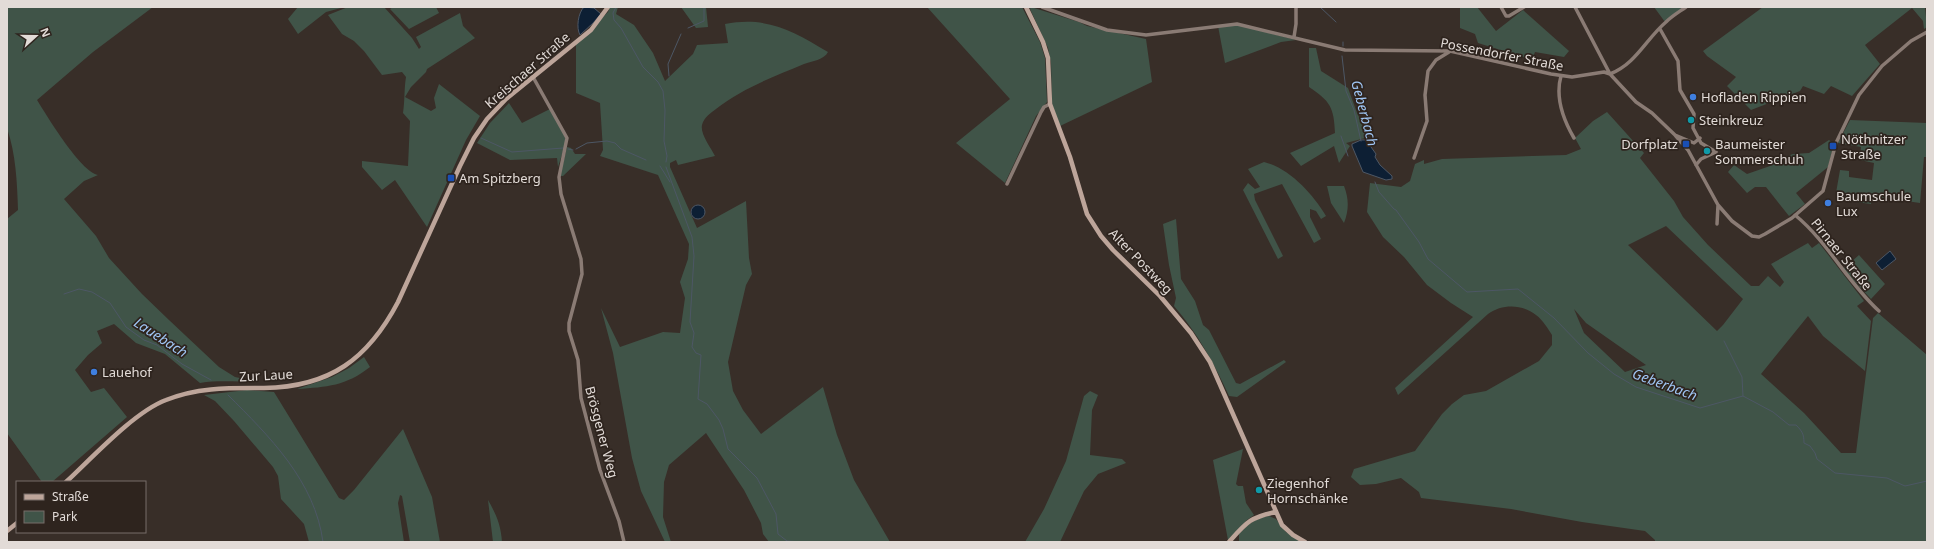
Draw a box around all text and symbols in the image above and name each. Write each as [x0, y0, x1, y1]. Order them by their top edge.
north arrow [16, 16, 56, 56]
text: N [37, 25, 54, 39]
street label: Kreischaer Straße [481, 28, 573, 112]
street label: Possendorfer Straße [1439, 33, 1565, 75]
water label: Geberbach [1347, 78, 1383, 148]
place label: Hofladen Rippien [1701, 88, 1807, 106]
marker: Hofladen Rippien [1688, 92, 1698, 102]
place label: Steinkreuz [1699, 111, 1763, 129]
marker: Steinkreuz [1686, 115, 1696, 125]
place label: Nöthnitzer Straße [1841, 130, 1907, 163]
place label: Dorfplatz [1621, 135, 1678, 153]
place label: Baumeister Sommerschuh [1715, 135, 1804, 168]
marker: Dorfplatz [1681, 139, 1691, 149]
marker: Nöthnitzer Straße [1828, 141, 1838, 151]
marker: Baumeister Sommerschuh [1702, 146, 1712, 156]
place label: Am Spitzberg [459, 169, 541, 187]
marker: Am Spitzberg [446, 173, 456, 183]
place label: Baumschule Lux [1836, 187, 1911, 220]
marker: Baumschule Lux [1823, 198, 1833, 208]
street label: Pirnaer Straße [1807, 214, 1877, 294]
street label: Alter Postweg [1105, 224, 1177, 298]
water label: Lauebach [131, 313, 191, 361]
place label: Lauehof [102, 363, 153, 381]
water label: Geberbach [1630, 364, 1700, 404]
street label: Zur Laue [239, 365, 293, 385]
marker: Lauehof [89, 367, 99, 377]
street label: Brösgener Weg [581, 384, 623, 480]
place label: Ziegenhof Hornschänke [1267, 474, 1348, 507]
legend [16, 481, 146, 533]
marker: Ziegenhof Hornschänke [1254, 485, 1264, 495]
text: Straße [52, 488, 89, 505]
text: Park [52, 508, 78, 525]

